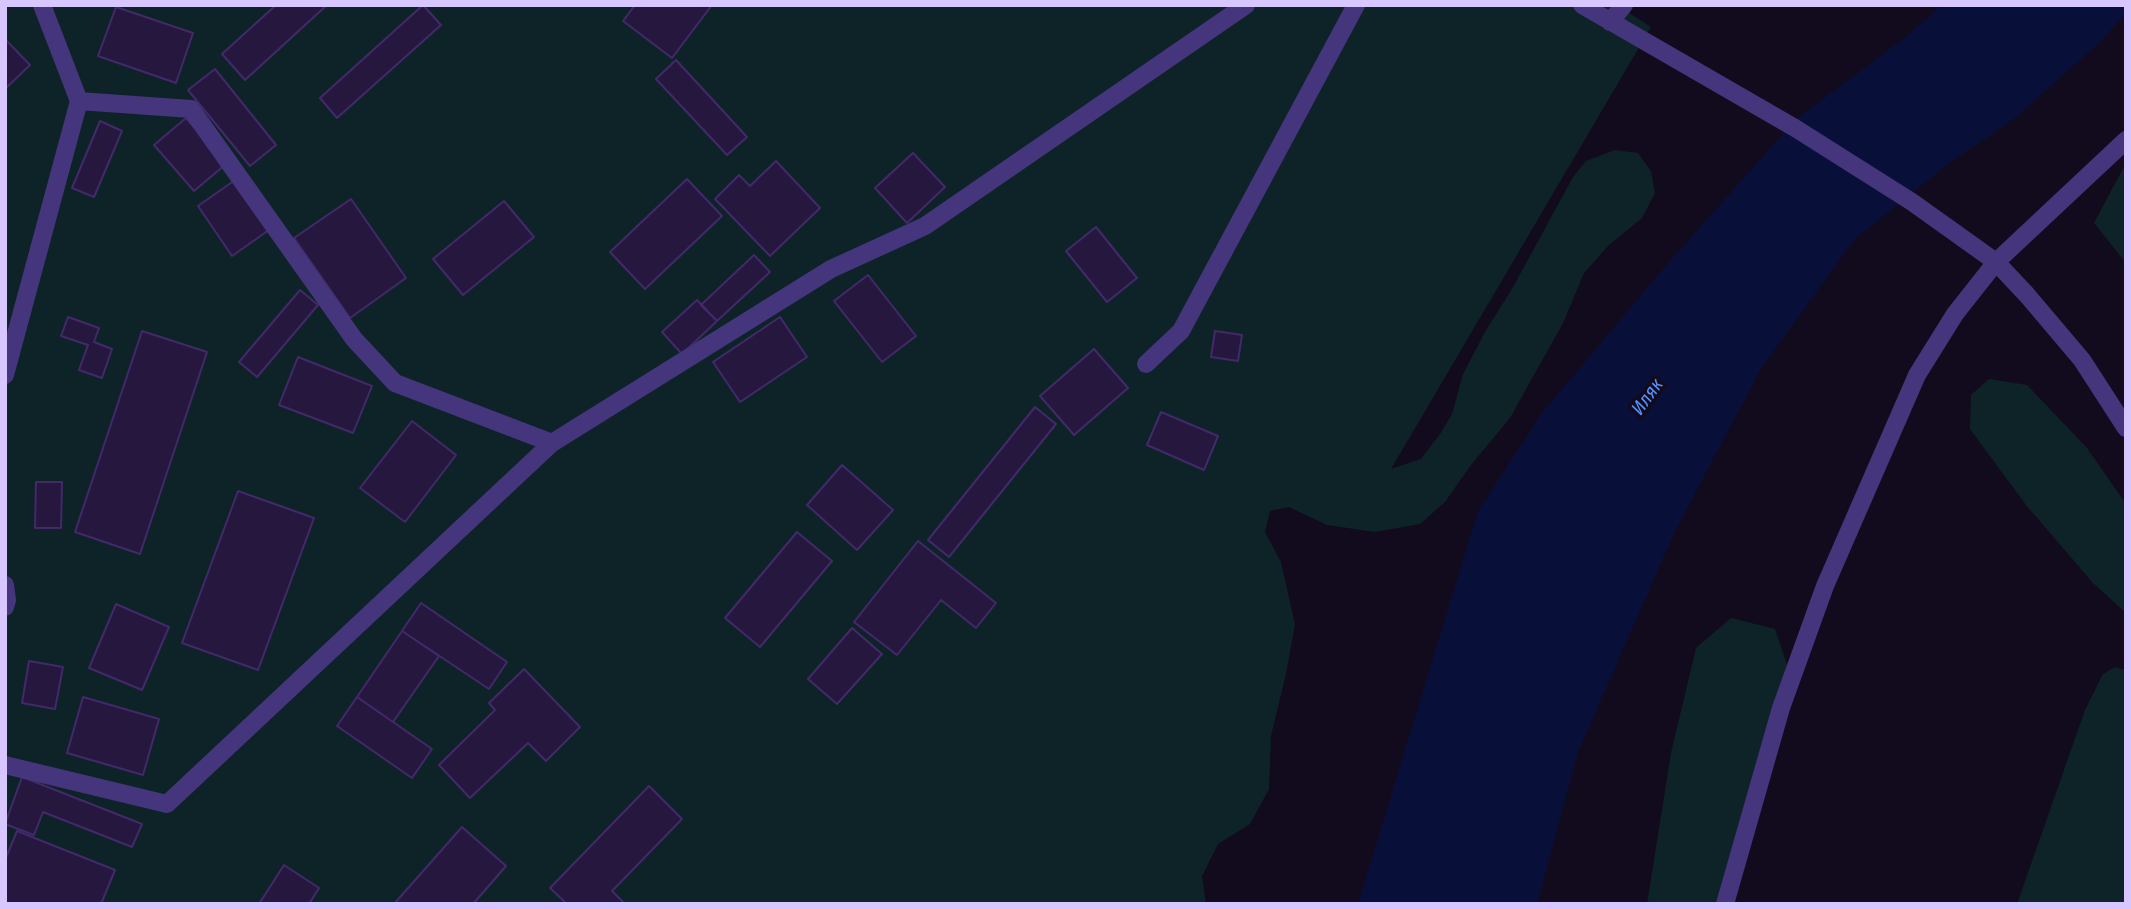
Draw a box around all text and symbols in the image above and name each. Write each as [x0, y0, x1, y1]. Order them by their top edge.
water label: Иляк [1627, 374, 1669, 420]

